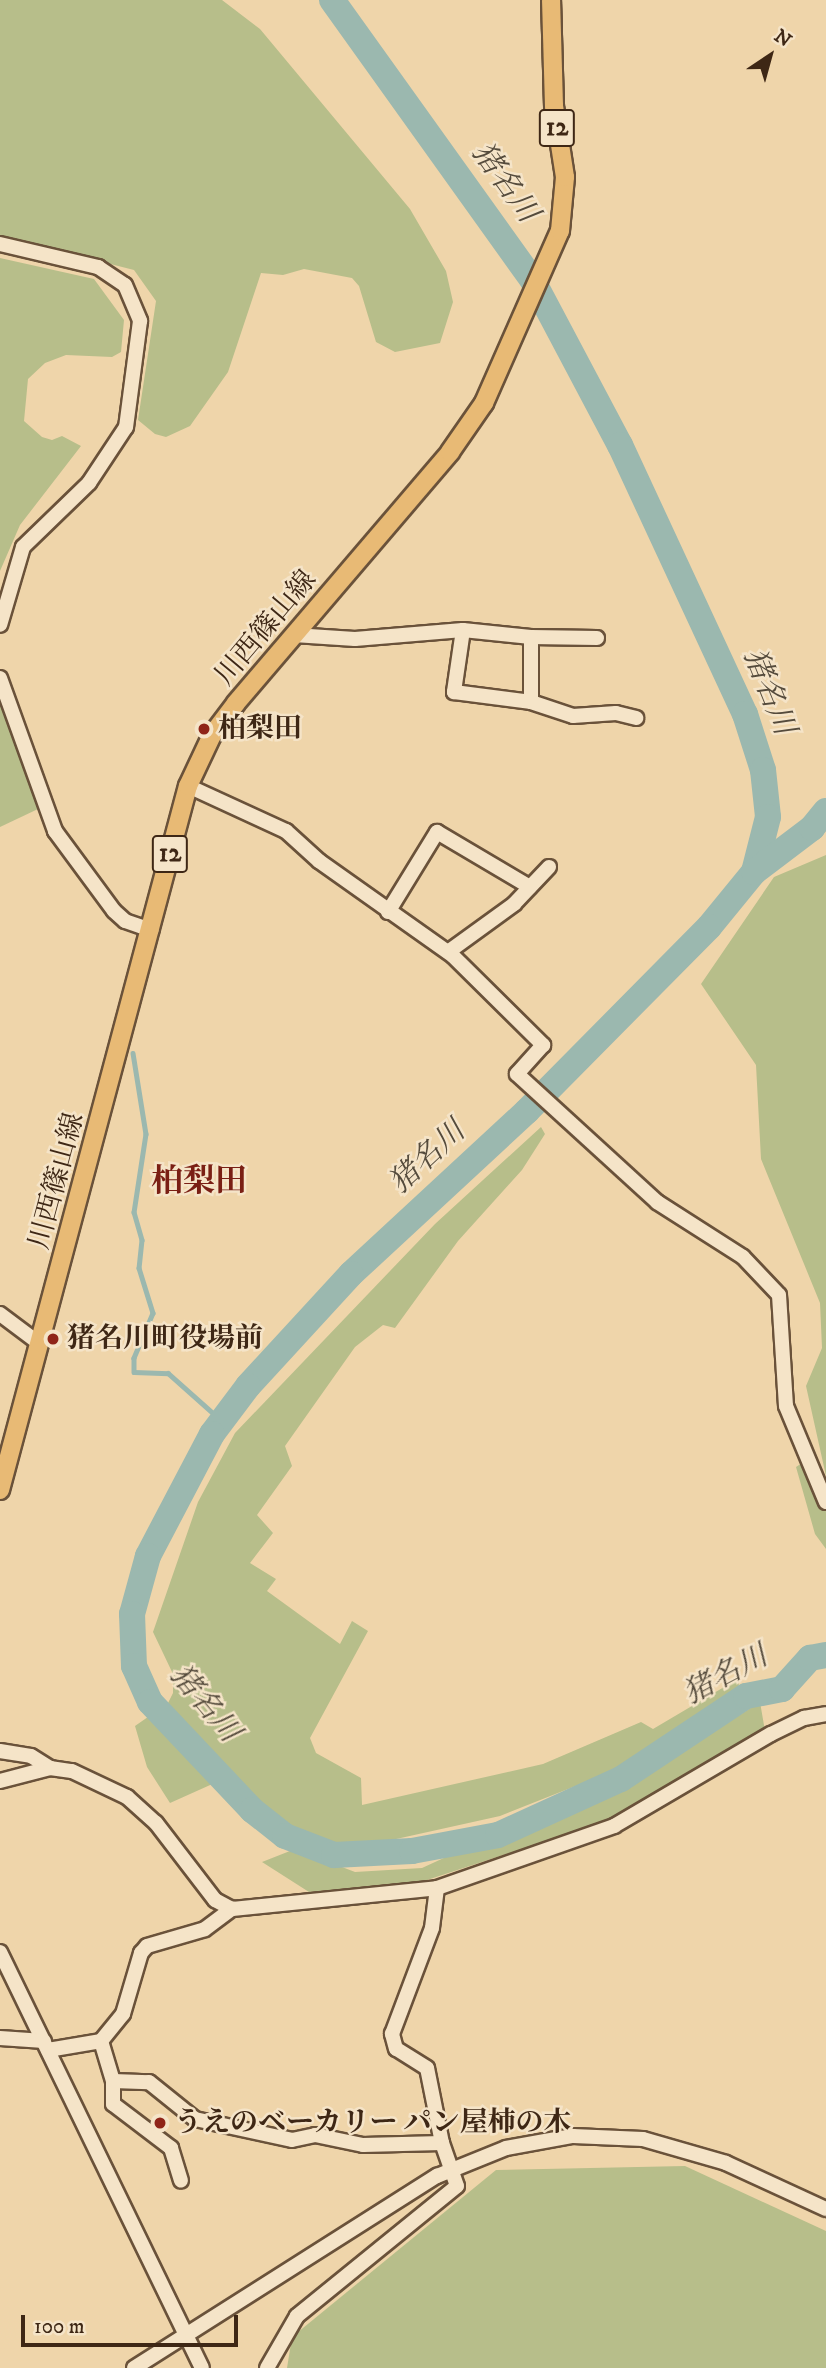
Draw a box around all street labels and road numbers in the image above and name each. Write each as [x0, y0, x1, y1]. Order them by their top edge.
road number: 12 [538, 105, 576, 150]
street label: 川西篠山線 [208, 564, 324, 692]
road number: 12 [151, 832, 189, 876]
street label: 川西篠山線 [23, 1109, 91, 1253]

